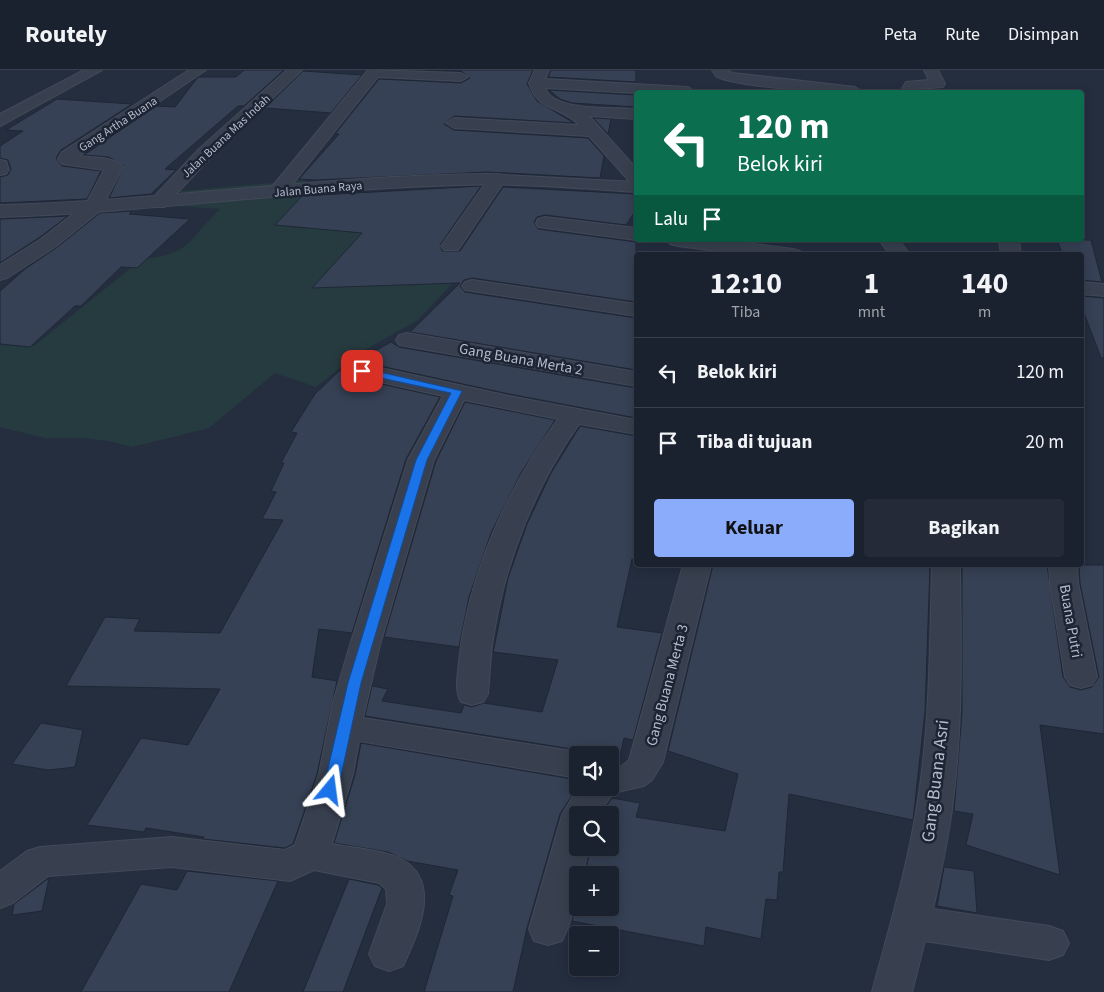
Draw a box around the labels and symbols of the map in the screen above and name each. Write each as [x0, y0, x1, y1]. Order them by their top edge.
street label: Jalan Buana Mas Indah [178, 91, 274, 182]
street label: Gang Artha Buana [76, 93, 161, 156]
street label: Jalan Buana Raya [273, 177, 363, 202]
street label: Gang Buana Merta 2 [457, 338, 584, 381]
pin [341, 350, 383, 392]
street label: Buana Putri [1054, 583, 1087, 659]
street label: Gang Buana Merta 3 [641, 622, 694, 748]
street label: Gang Buana Asri [916, 718, 955, 844]
position arrow [303, 763, 355, 815]

